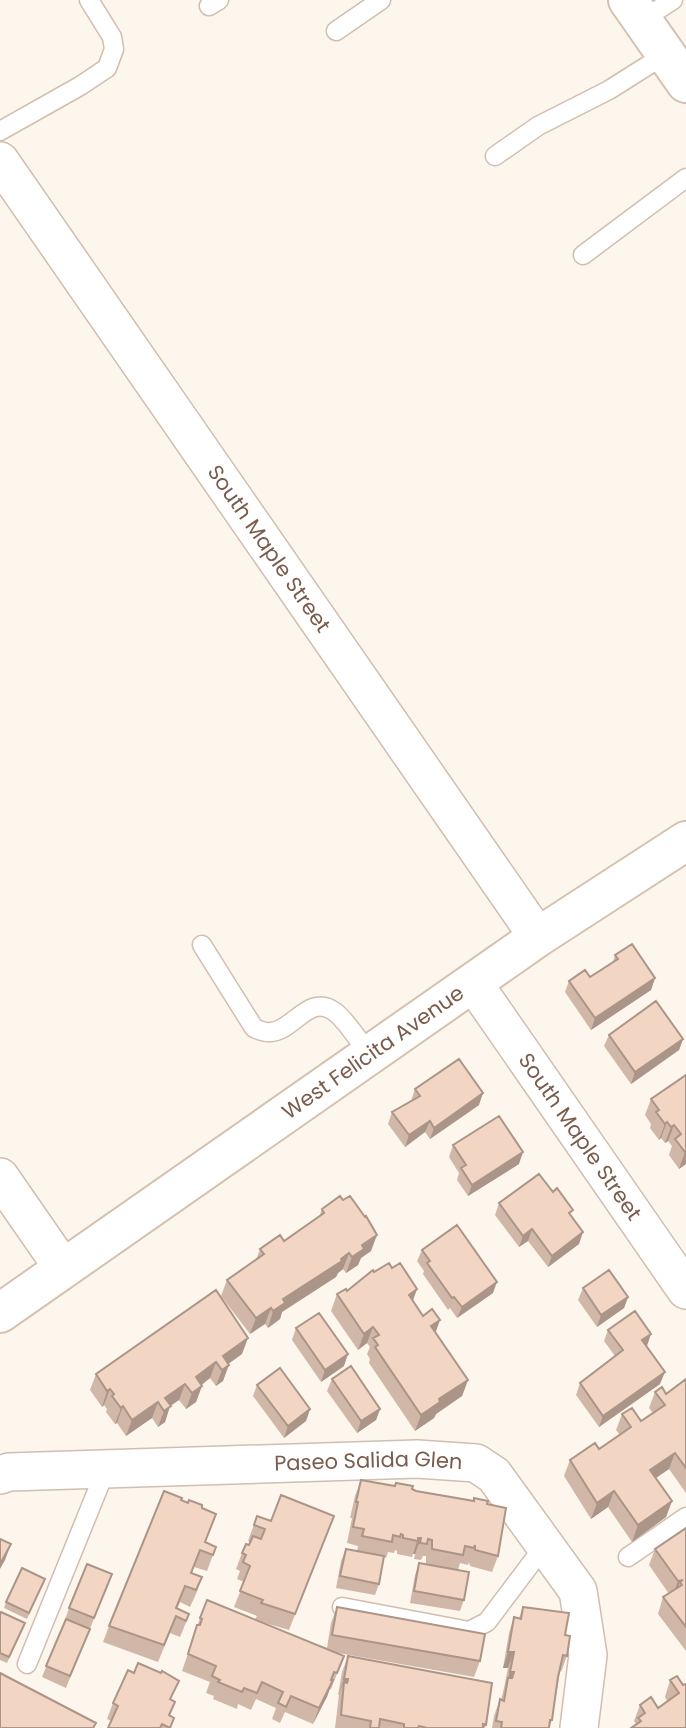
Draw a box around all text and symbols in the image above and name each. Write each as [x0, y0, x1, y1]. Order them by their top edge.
street label: South Maple Street [201, 459, 338, 638]
street label: West Felicita Avenue [276, 978, 470, 1126]
street label: South Maple Street [512, 1047, 649, 1226]
street label: Paseo Salida Glen [274, 1444, 463, 1478]

